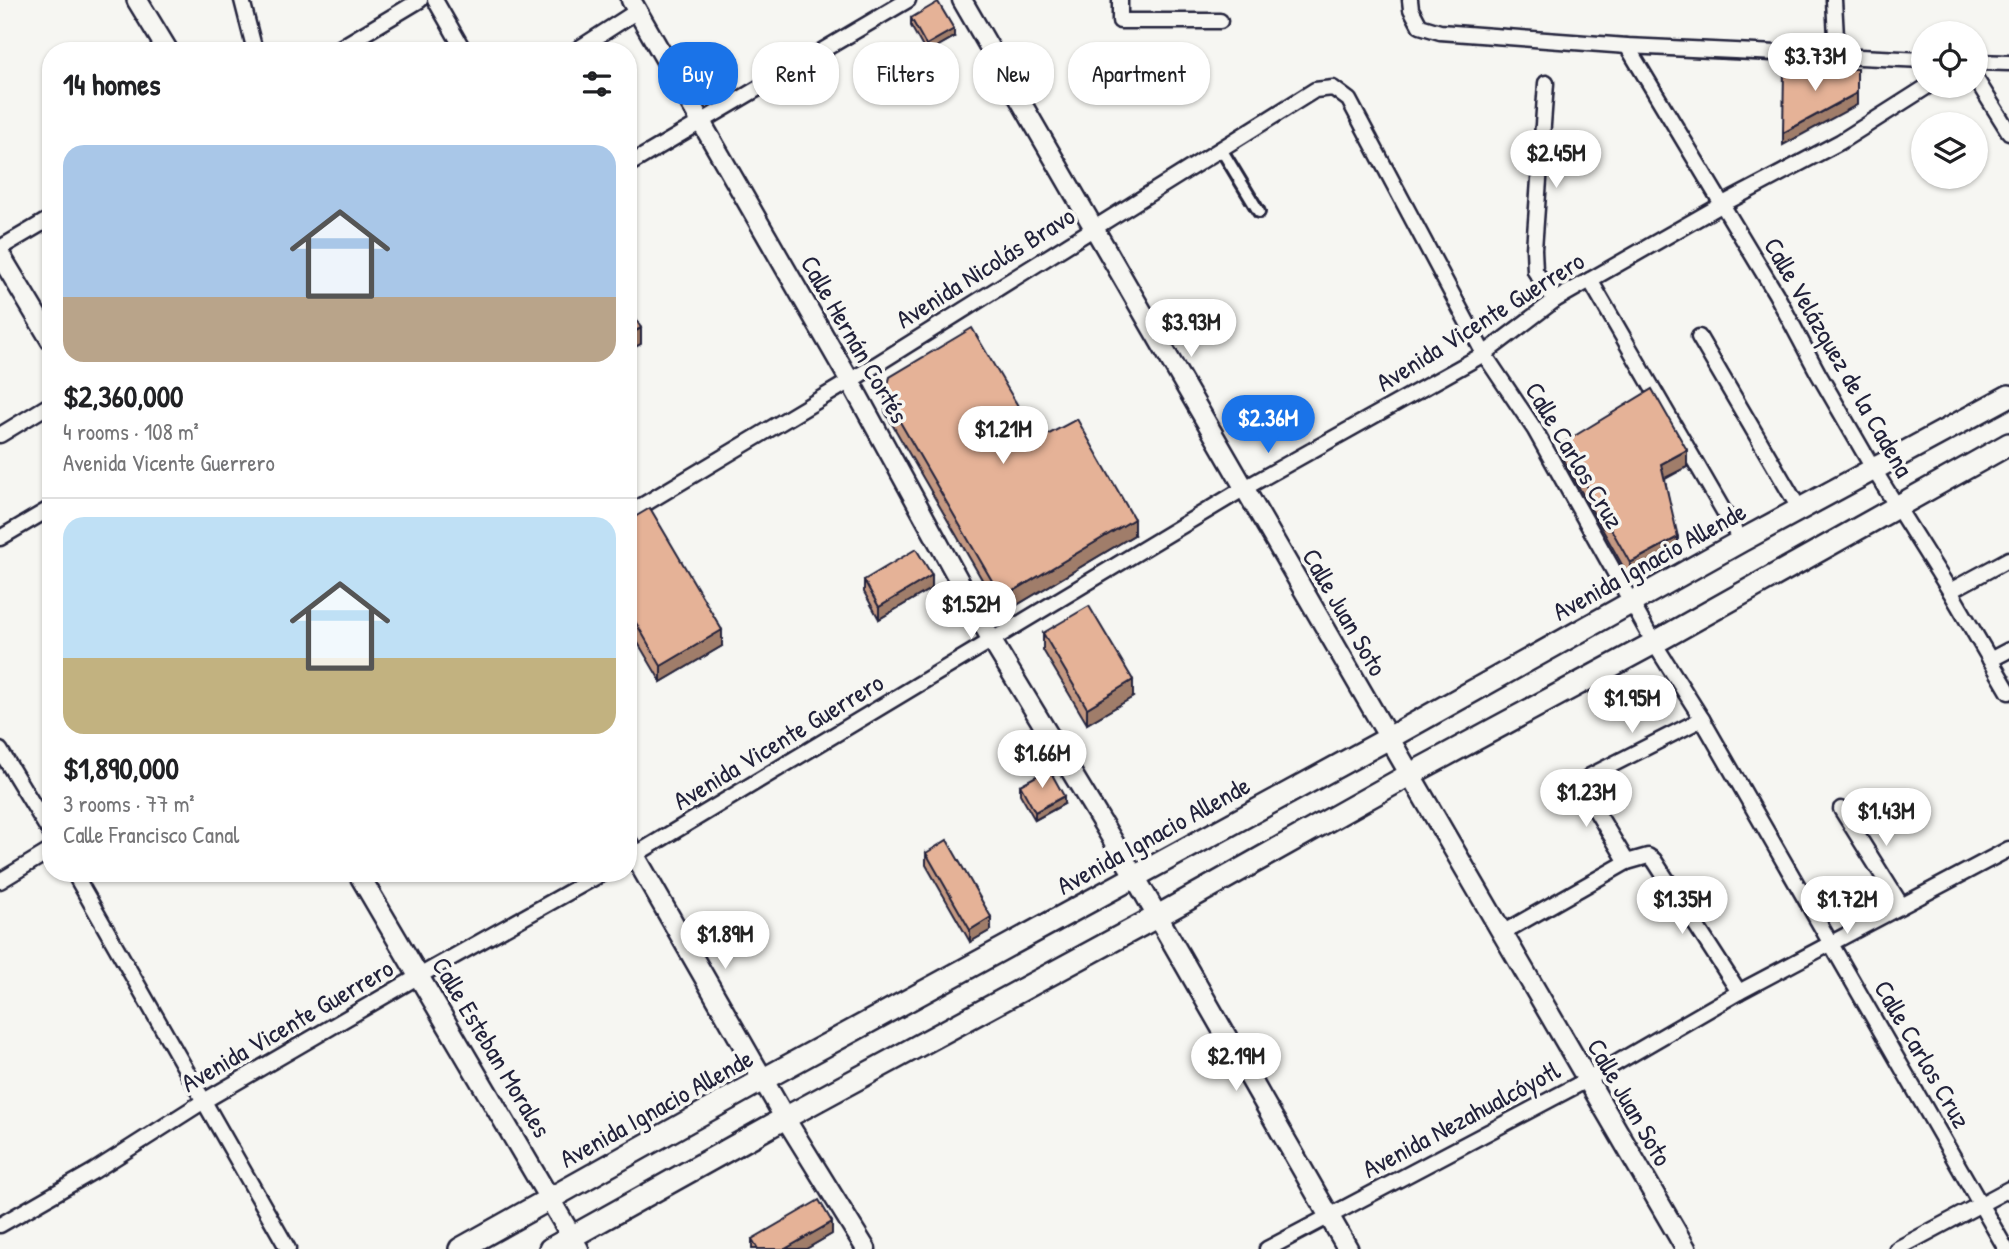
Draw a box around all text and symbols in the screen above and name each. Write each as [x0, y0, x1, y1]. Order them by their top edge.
map controls [1911, 21, 1988, 189]
button: locate [1911, 21, 1988, 98]
pin: $3.73M [1758, 34, 1872, 93]
text: $3.73M [1784, 40, 1846, 71]
chip: Buy [658, 42, 738, 105]
chip: Rent [752, 42, 839, 105]
chip: Filters [853, 42, 959, 105]
chip: New [973, 42, 1054, 105]
chip: Apartment [1068, 42, 1210, 105]
text: 14 homes [63, 64, 161, 104]
icon: filters [578, 65, 616, 103]
button: layers [1911, 112, 1988, 189]
pin: $2.45M [1499, 130, 1613, 190]
text: $2.45M [1526, 137, 1586, 168]
icon: home [277, 191, 403, 317]
street label: Avenida Nicolás Bravo [889, 198, 1081, 336]
street label: Calle Velázquez de la Cadena [1756, 231, 1922, 483]
street label: Avenida Vicente Guerrero [1369, 243, 1591, 399]
street label: Calle Hernán Cortés [793, 249, 917, 429]
pin: $3.93M [1134, 300, 1248, 359]
text: $3.93M [1161, 306, 1221, 337]
street label: Calle Carlos Cruz [1517, 375, 1633, 535]
text: $2,360,000 [63, 376, 184, 416]
pin: $2.36M [1211, 396, 1325, 455]
text: $2.36M [1238, 402, 1298, 433]
pin: $1.21M [946, 406, 1060, 466]
text: $1.21M [974, 413, 1032, 444]
text: 4 rooms · 108 m² [63, 416, 199, 447]
text: Avenida Vicente Guerrero [63, 447, 275, 478]
street label: Avenida Ignacio Allende [1546, 493, 1752, 629]
street label: Calle Juan Soto [1294, 542, 1396, 682]
icon: home [277, 563, 403, 689]
pin: $1.52M [914, 582, 1028, 641]
text: $1.52M [941, 588, 1001, 619]
street label: Avenida Vicente Guerrero [666, 664, 890, 818]
pin: $1.95M [1575, 676, 1689, 735]
text: $1.95M [1604, 682, 1660, 713]
pin: $1.66M [985, 730, 1099, 790]
text: $1.66M [1014, 737, 1070, 768]
text: $1,890,000 [63, 748, 179, 788]
street label: Avenida Ignacio Allende [1050, 767, 1256, 903]
pin: $1.23M [1529, 770, 1643, 829]
text: $1.23M [1556, 776, 1616, 807]
text: 3 rooms · 77 m² [63, 788, 195, 819]
pin: $1.43M [1829, 788, 1943, 848]
text: $1.43M [1857, 795, 1915, 826]
text: Calle Francisco Canal [63, 819, 239, 850]
pin: $1.35M [1625, 876, 1739, 936]
pin: $1.72M [1790, 876, 1904, 936]
text: $1.35M [1653, 883, 1711, 914]
text: $1.72M [1817, 883, 1877, 914]
pin: $1.89M [668, 912, 782, 971]
text: $1.89M [696, 918, 754, 949]
street label: Avenida Vicente Guerrero [175, 950, 399, 1100]
street label: Calle Esteban Morales [424, 950, 560, 1144]
street label: Calle Carlos Cruz [1866, 974, 1980, 1134]
street label: Calle Juan Soto [1579, 1032, 1681, 1172]
pin: $2.19M [1179, 1034, 1293, 1093]
street label: Avenida Ignacio Allende [553, 1040, 759, 1176]
text: $2.19M [1207, 1040, 1265, 1071]
street label: Avenida Nezahualcóyotl [1356, 1052, 1566, 1186]

